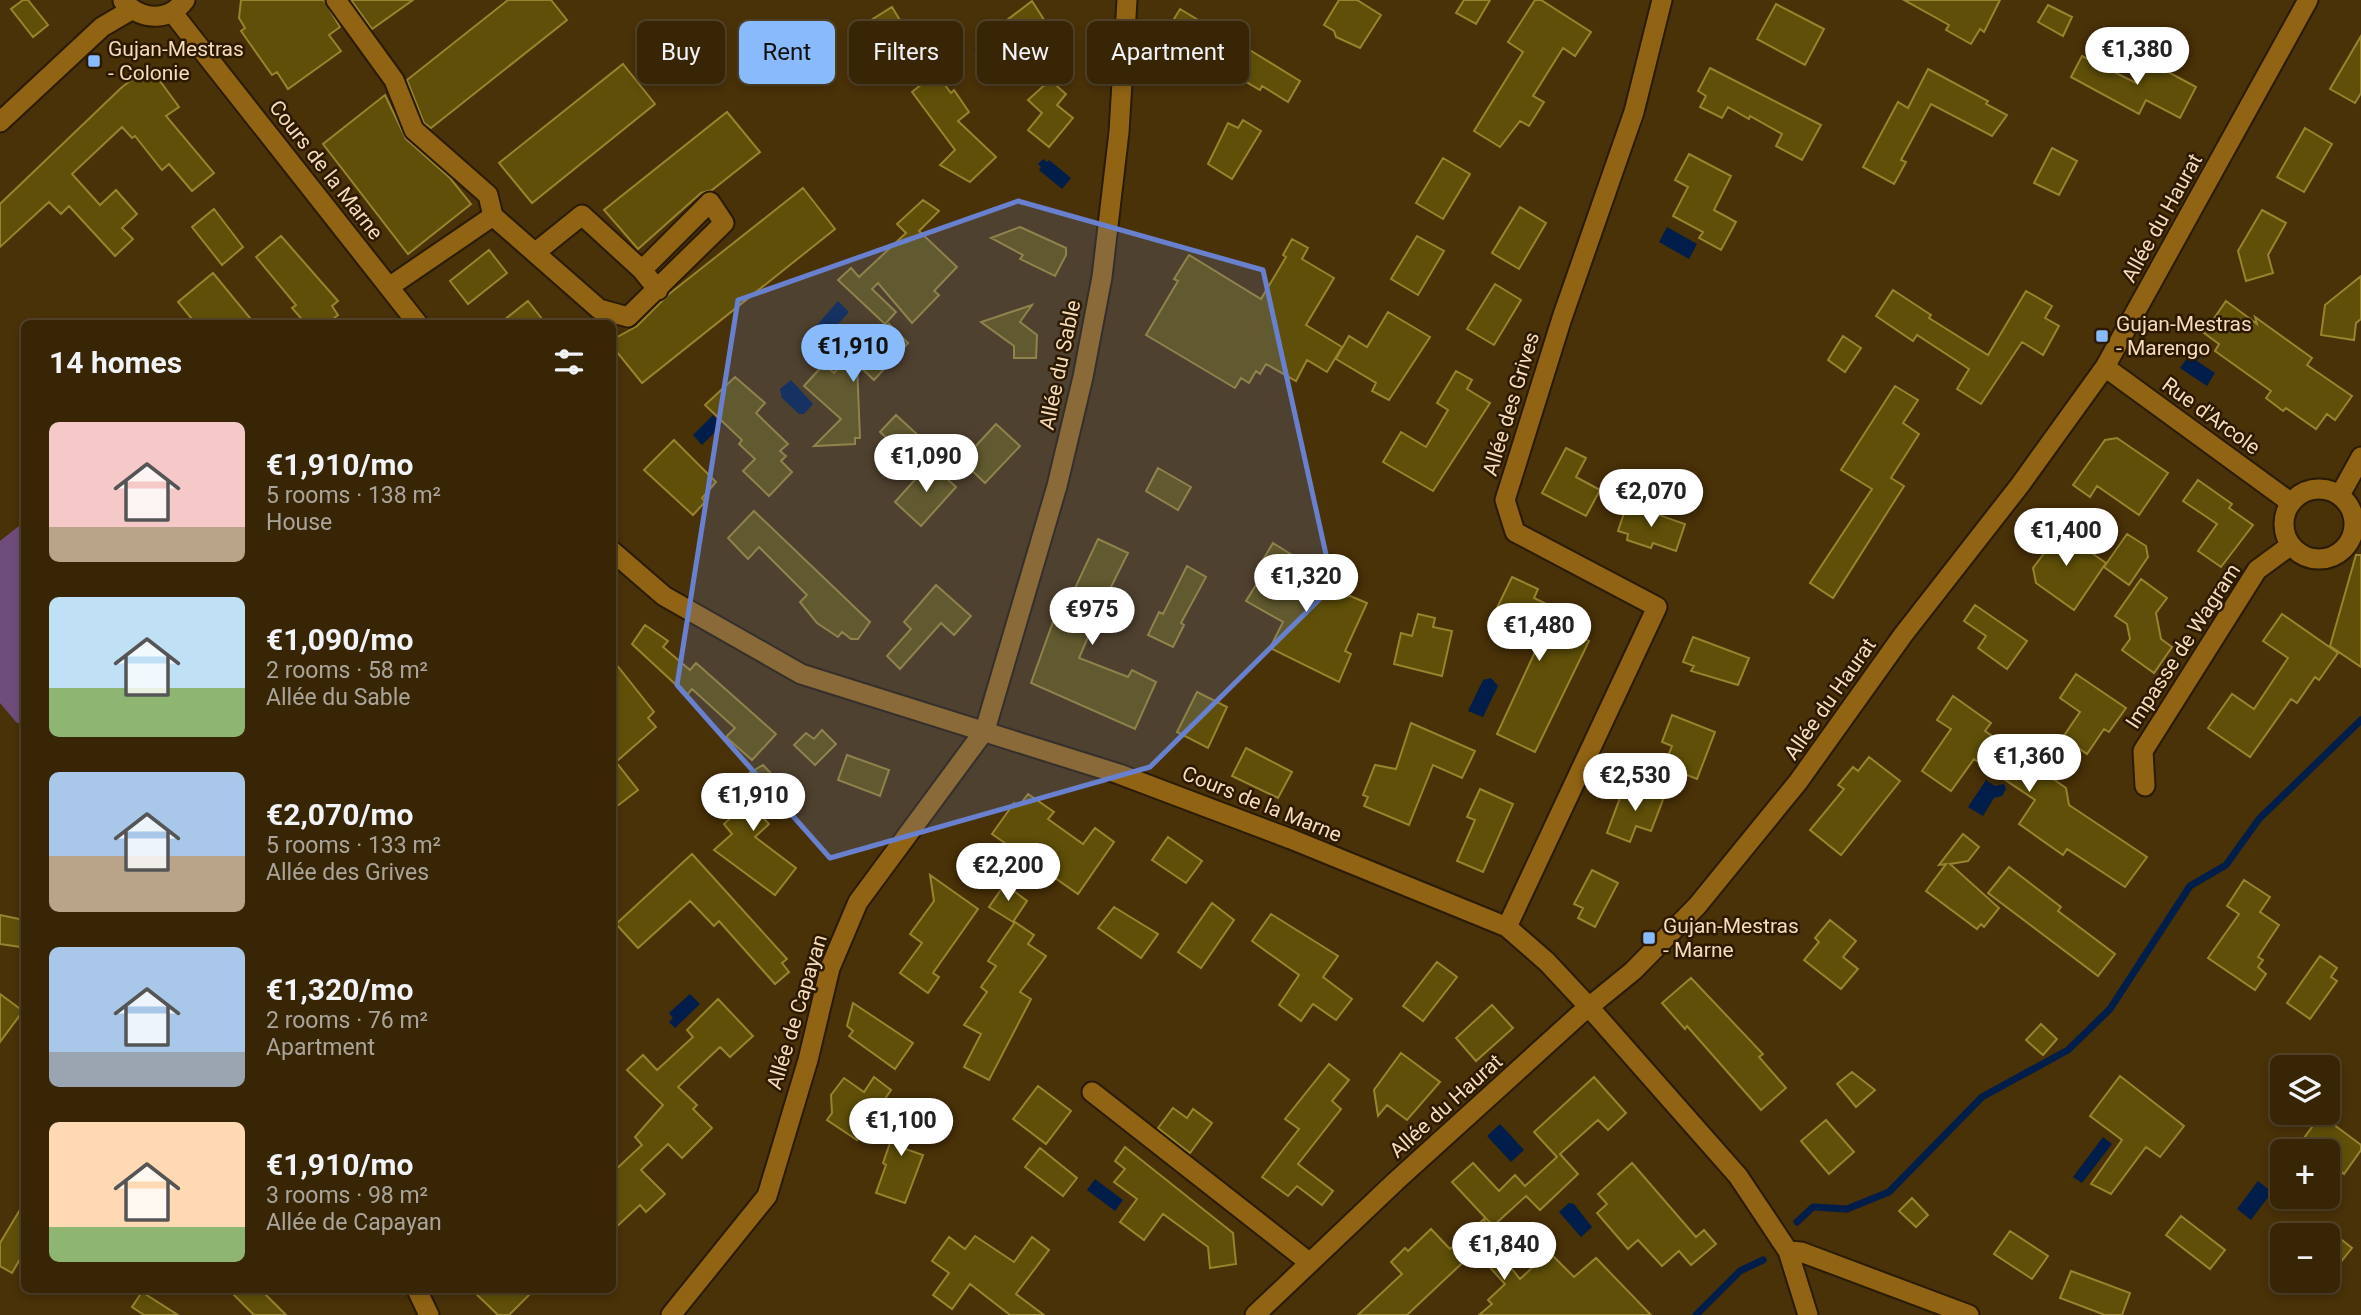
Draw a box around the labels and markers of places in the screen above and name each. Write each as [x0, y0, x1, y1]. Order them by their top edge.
pin: €1,380 [2080, 28, 2194, 87]
place label: Gujan-Mestras - Colonie [108, 37, 244, 85]
marker: Gujan-Mestras - Colonie [86, 53, 102, 69]
place label: Gujan-Mestras - Marengo [2116, 312, 2252, 360]
pin: €1,910 [796, 324, 910, 384]
marker: Gujan-Mestras - Marengo [2094, 328, 2110, 344]
pin: €1,090 [869, 434, 983, 494]
pin: €2,070 [1594, 470, 1708, 529]
pin: €1,400 [2009, 508, 2123, 568]
pin: €1,320 [1249, 554, 1363, 614]
pin: €975 [1051, 588, 1133, 647]
pin: €1,480 [1482, 604, 1596, 663]
pin: €1,360 [1972, 734, 2086, 794]
pin: €2,530 [1578, 754, 1692, 813]
pin: €1,910 [696, 774, 810, 833]
pin: €2,200 [951, 844, 1065, 903]
place label: Gujan-Mestras - Marne [1663, 914, 1799, 962]
marker: Gujan-Mestras - Marne [1641, 930, 1657, 946]
pin: €1,100 [844, 1098, 958, 1158]
pin: €1,840 [1447, 1222, 1561, 1282]

